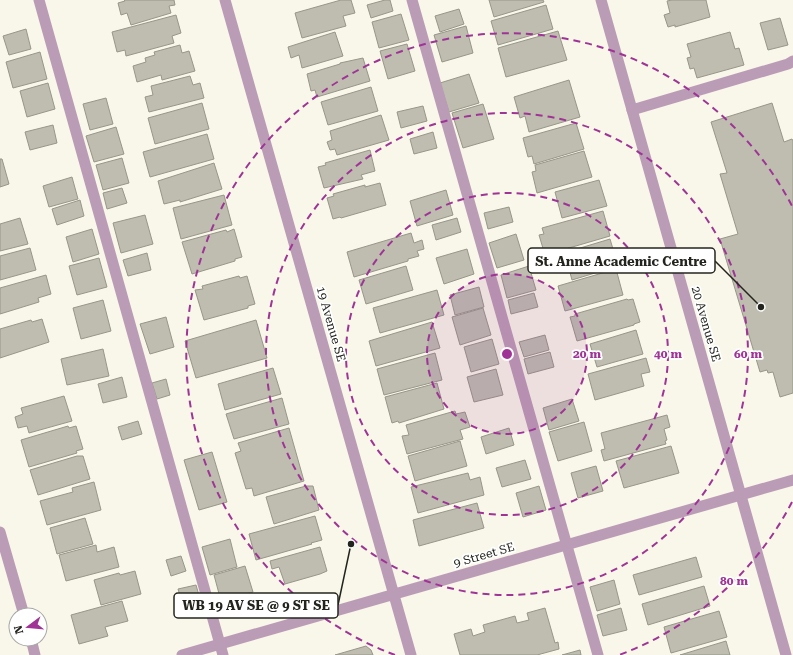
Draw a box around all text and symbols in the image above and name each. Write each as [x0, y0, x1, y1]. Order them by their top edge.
callout: St. Anne Academic Centre [528, 248, 715, 273]
text: St. Anne Academic Centre [535, 254, 707, 269]
street label: 19 Avenue SE [314, 285, 348, 363]
street label: 20 Avenue SE [689, 285, 723, 363]
centre of rings [500, 347, 514, 361]
text: 20 m [573, 347, 601, 361]
text: 40 m [654, 347, 682, 361]
text: 60 m [734, 347, 762, 361]
street label: 9 Street SE [452, 540, 516, 570]
text: 80 m [720, 574, 748, 588]
callout: WB 19 AV SE @ 9 ST SE [174, 593, 338, 618]
text: WB 19 AV SE @ 9 ST SE [182, 598, 330, 613]
north arrow [8, 607, 48, 647]
text: N [11, 623, 26, 635]

